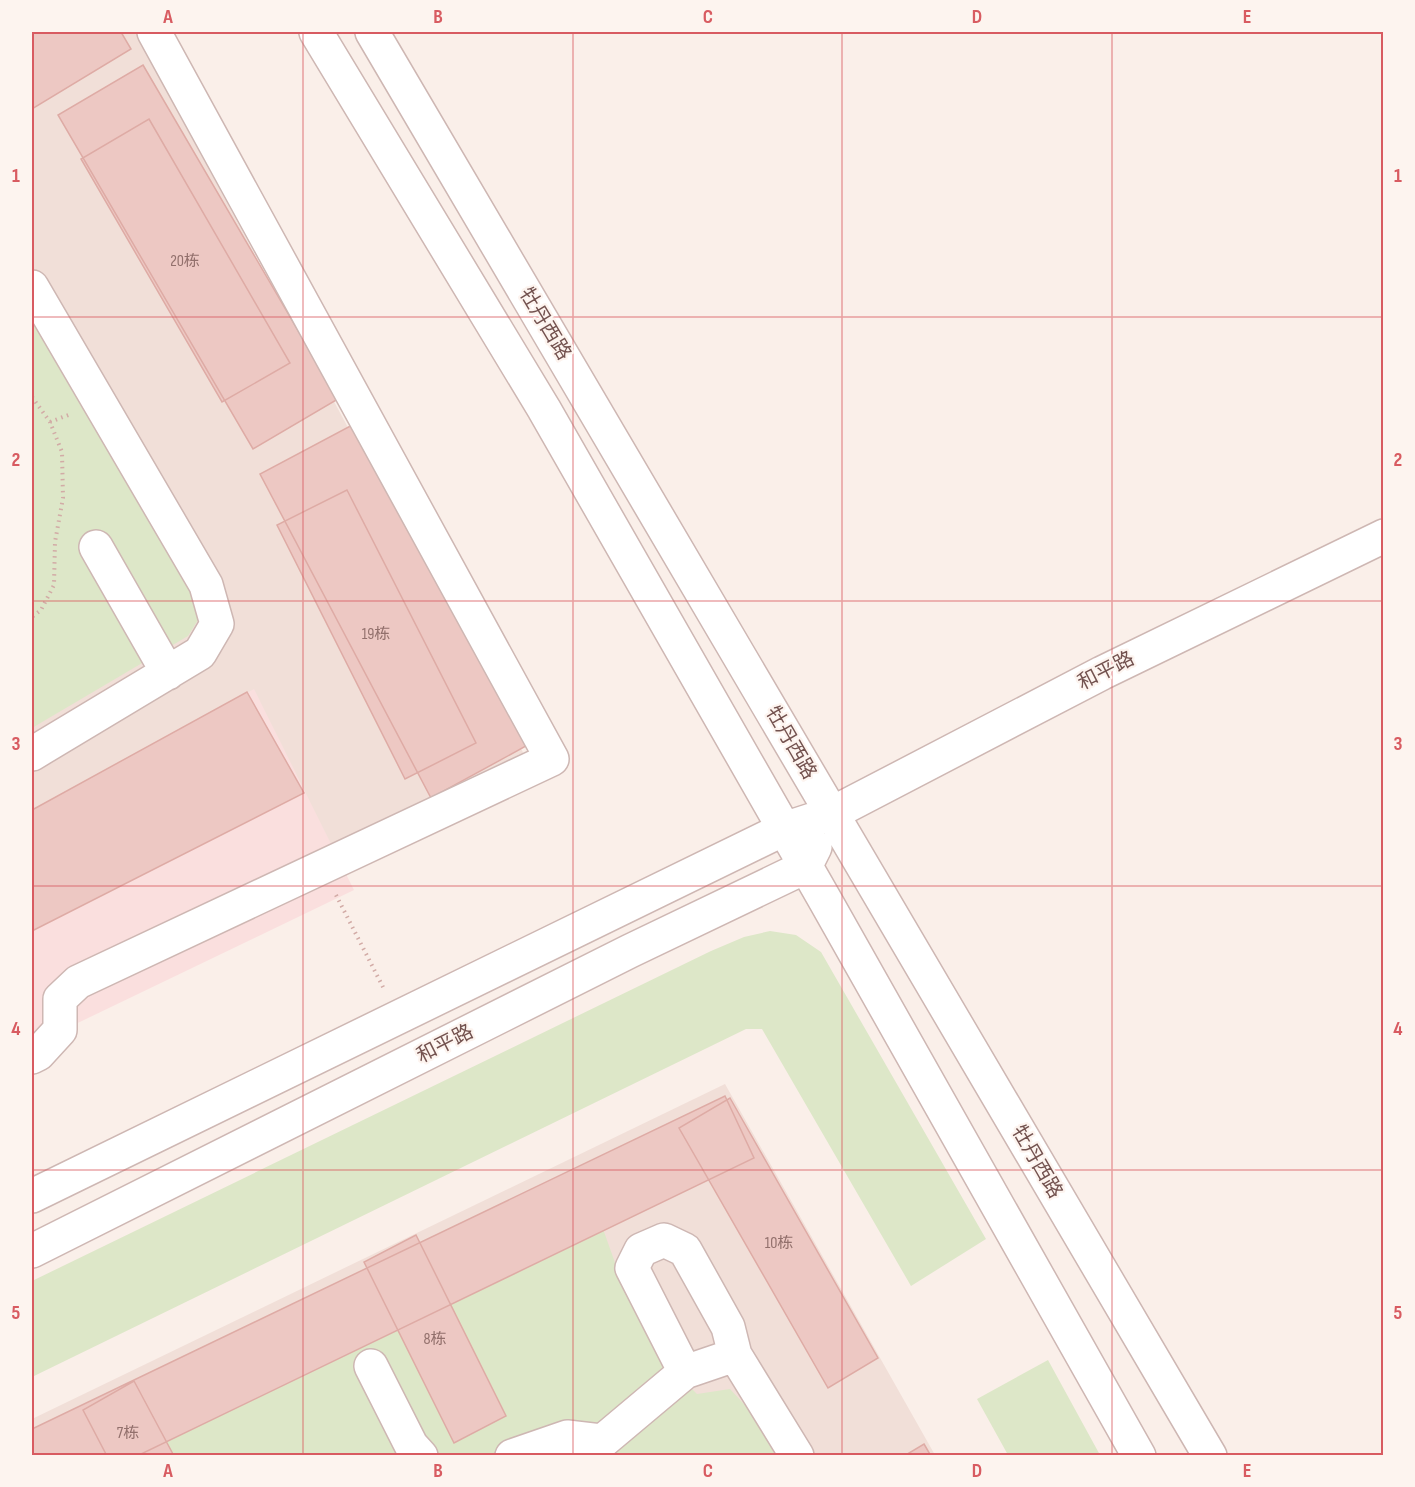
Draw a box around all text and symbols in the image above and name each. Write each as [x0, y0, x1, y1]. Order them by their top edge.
text: A [162, 5, 173, 29]
text: B [433, 5, 443, 29]
text: C [703, 5, 713, 29]
text: D [972, 5, 982, 29]
text: E [1243, 5, 1251, 29]
text: 1 [12, 164, 20, 188]
text: 1 [1394, 164, 1402, 188]
house number: 20栋 [170, 252, 200, 271]
street label: 牡丹西路 [514, 284, 576, 364]
text: 2 [12, 448, 20, 472]
text: 2 [1394, 448, 1402, 472]
house number: 19栋 [362, 625, 390, 644]
street label: 和平路 [1074, 647, 1138, 695]
street label: 牡丹西路 [761, 702, 821, 784]
text: 3 [12, 732, 21, 756]
text: 3 [1394, 732, 1403, 756]
text: 4 [11, 1017, 21, 1041]
text: 4 [1393, 1017, 1403, 1041]
street label: 和平路 [413, 1020, 477, 1068]
street label: 牡丹西路 [1007, 1121, 1067, 1203]
house number: 10栋 [765, 1234, 793, 1253]
text: 5 [12, 1301, 21, 1325]
text: 5 [1394, 1301, 1403, 1325]
house number: 8栋 [423, 1330, 447, 1349]
house number: 7栋 [117, 1424, 139, 1443]
text: A [162, 1459, 173, 1483]
text: B [433, 1459, 443, 1483]
text: C [703, 1459, 713, 1483]
text: D [972, 1459, 982, 1483]
text: E [1243, 1459, 1251, 1483]

